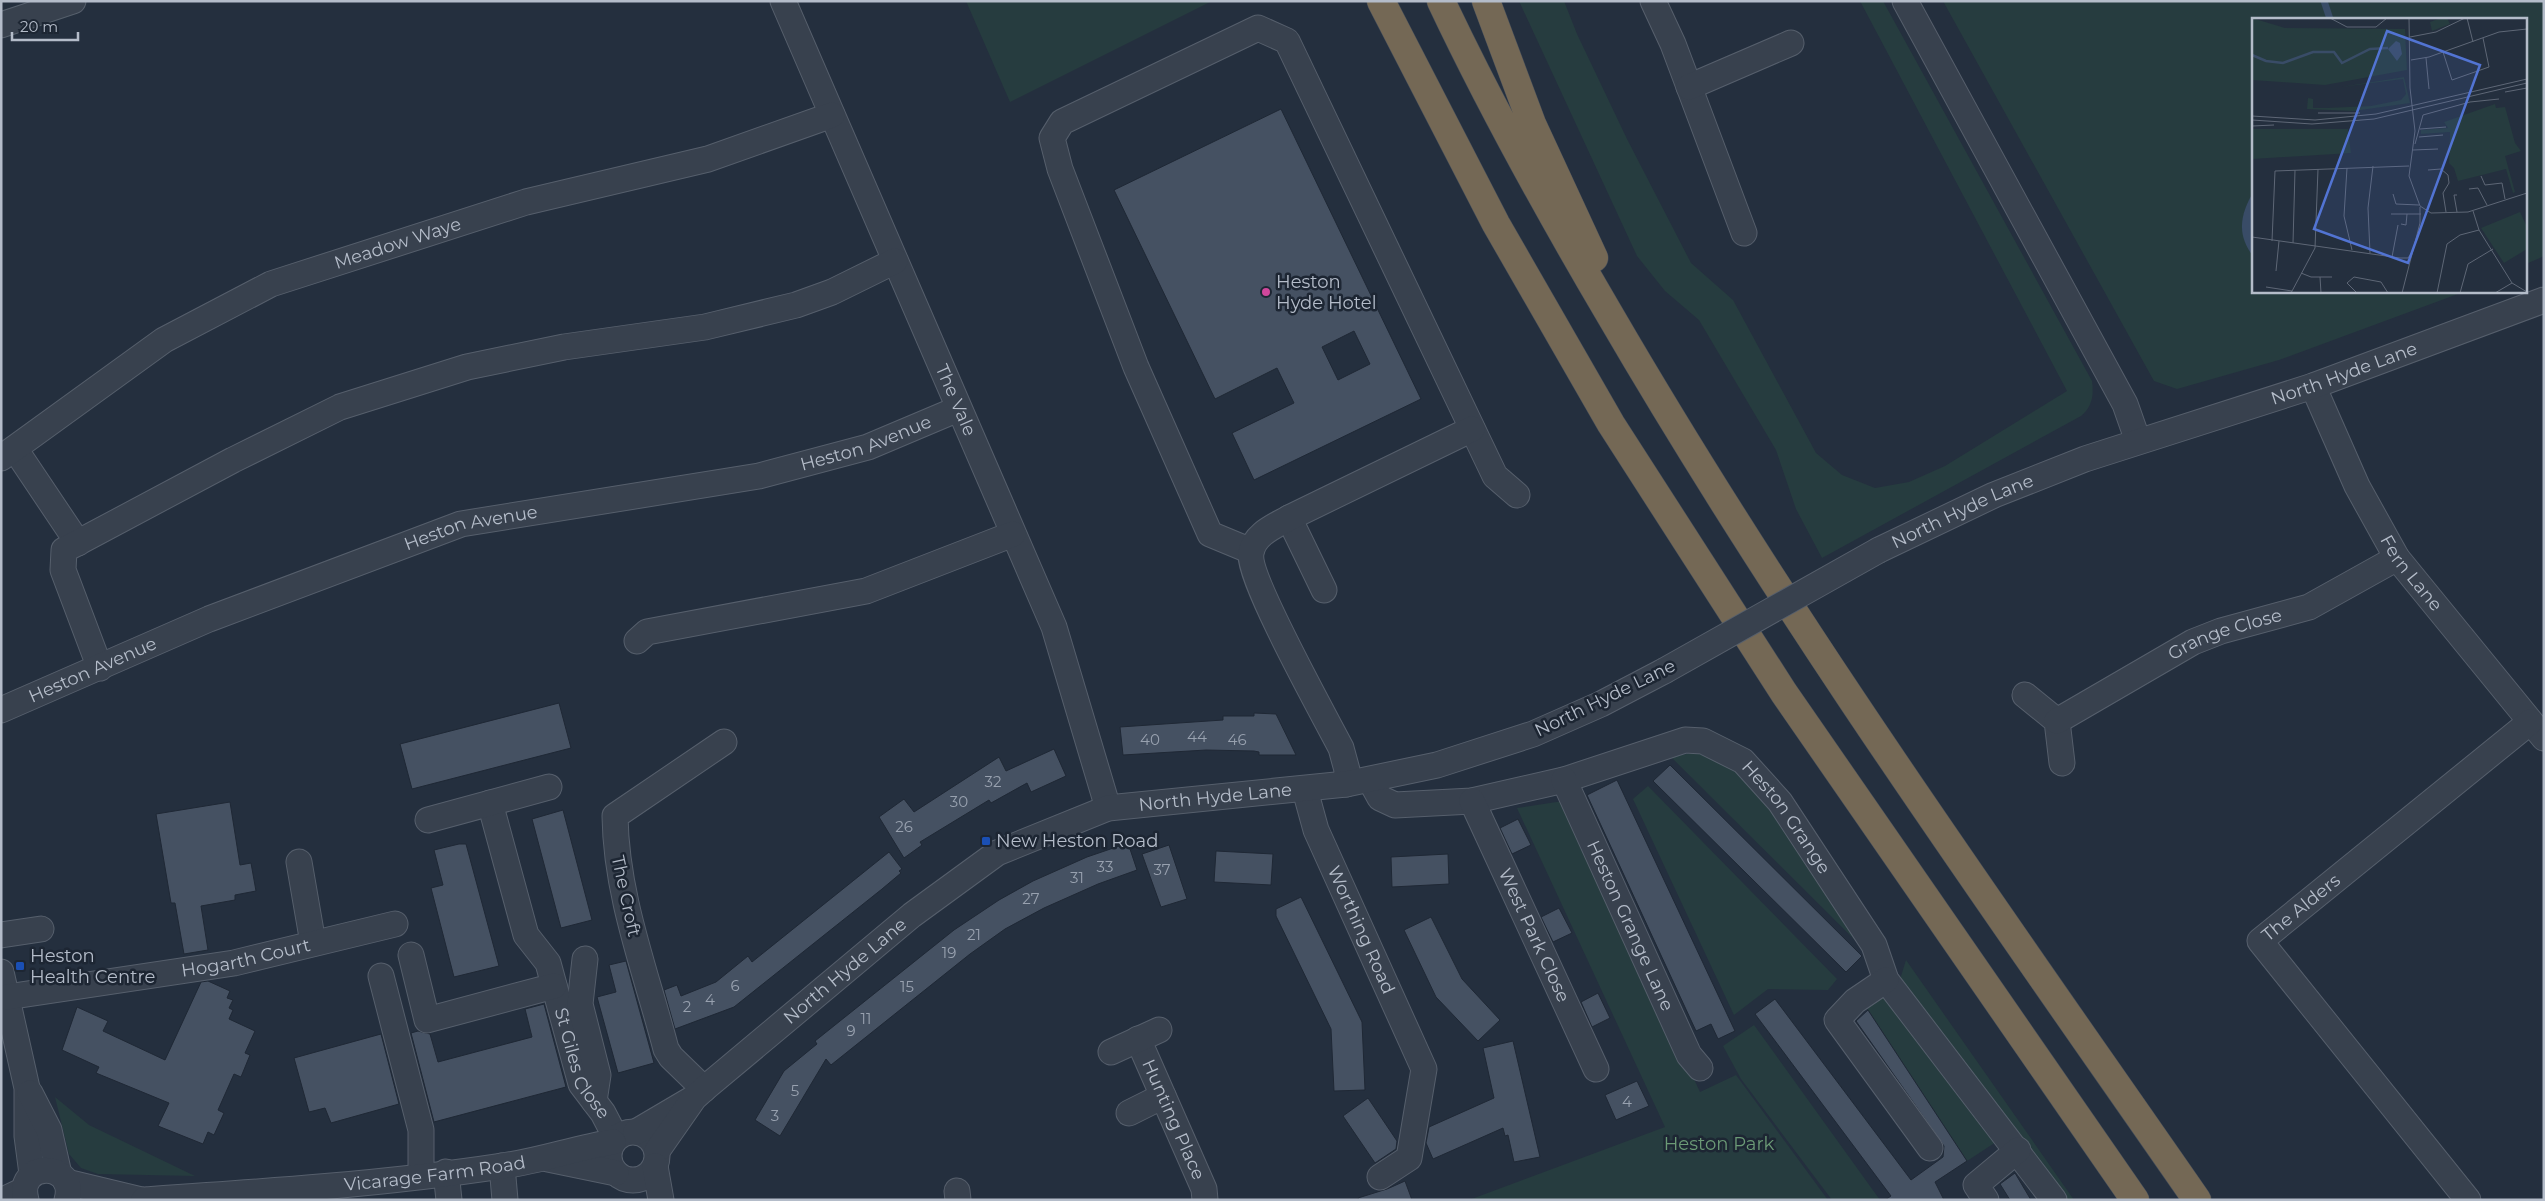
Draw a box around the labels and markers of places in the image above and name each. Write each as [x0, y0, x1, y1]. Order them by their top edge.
place label: Heston Hyde Hotel [1276, 271, 1377, 314]
marker: Heston Hyde Hotel [1260, 286, 1272, 298]
place label: New Heston Road [996, 830, 1158, 852]
marker: New Heston Road [980, 835, 992, 847]
place label: Heston Health Centre [30, 945, 155, 988]
marker: Heston Health Centre [14, 960, 26, 972]

